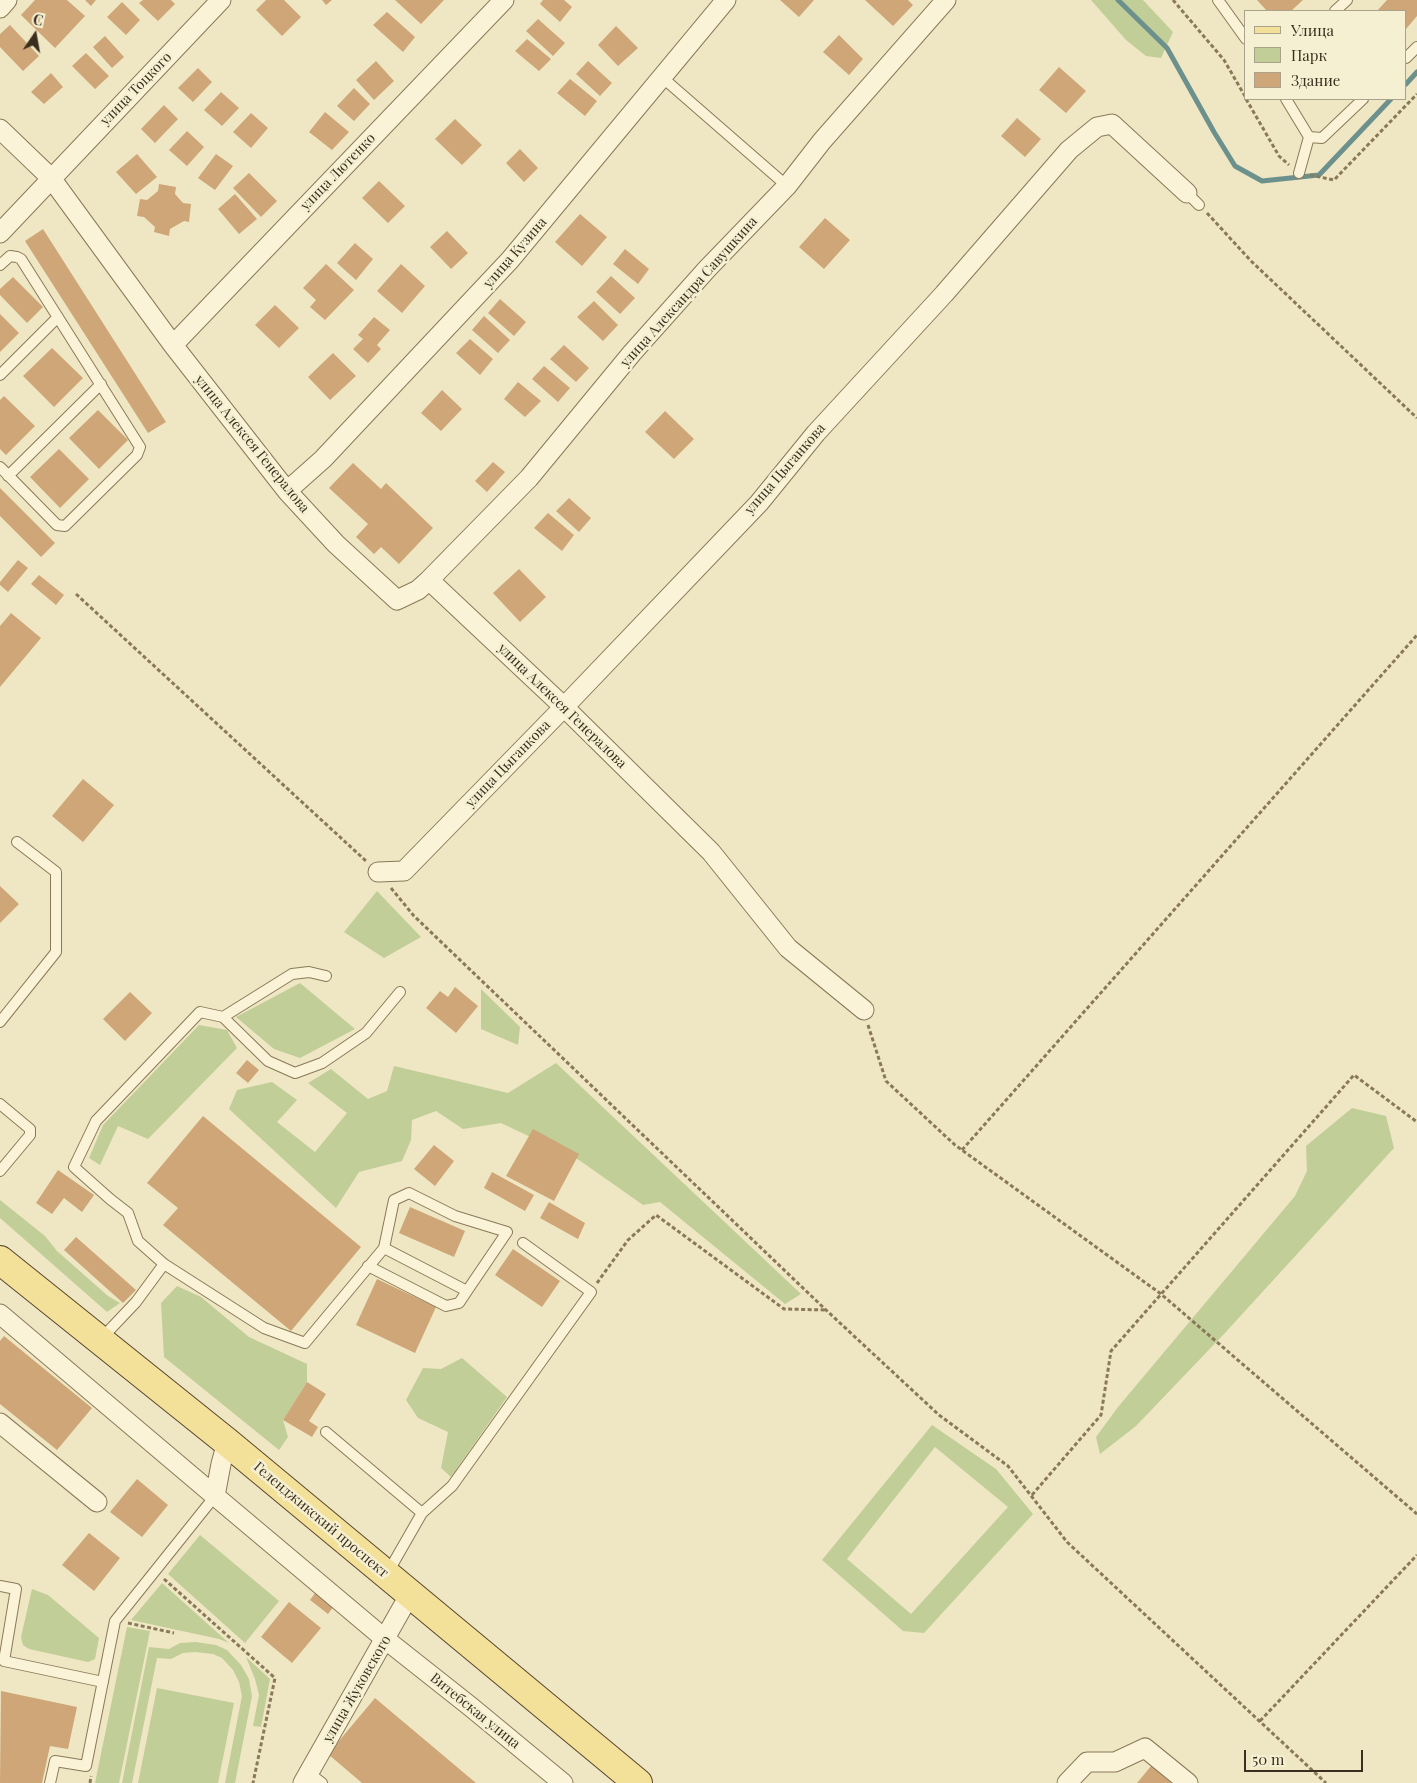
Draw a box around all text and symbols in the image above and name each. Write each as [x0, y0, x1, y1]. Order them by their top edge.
north arrow [10, 10, 60, 60]
text: С [31, 10, 45, 30]
legend [1244, 10, 1407, 100]
text: Улица [1291, 20, 1334, 40]
text: Парк [1291, 45, 1327, 65]
street label: улица Тоцкого [97, 49, 175, 129]
text: Здание [1291, 70, 1340, 90]
street label: улица Лютенко [297, 130, 379, 214]
street label: улица Александра Савушкина [617, 213, 761, 371]
street label: улица Кузина [480, 214, 550, 292]
street label: улица Алексея Генералова [191, 372, 313, 516]
street label: улица Цыганкова [741, 420, 829, 518]
street label: улица Алексея Генералова [494, 640, 630, 772]
street label: улица Цыганкова [462, 717, 554, 811]
street label: Геленджикский проспект [250, 1459, 392, 1581]
street label: улица Жуковского [319, 1632, 395, 1746]
street label: Витебская улица [427, 1670, 523, 1752]
scale bar [1247, 1740, 1366, 1772]
text: 50 m [1252, 1749, 1284, 1769]

